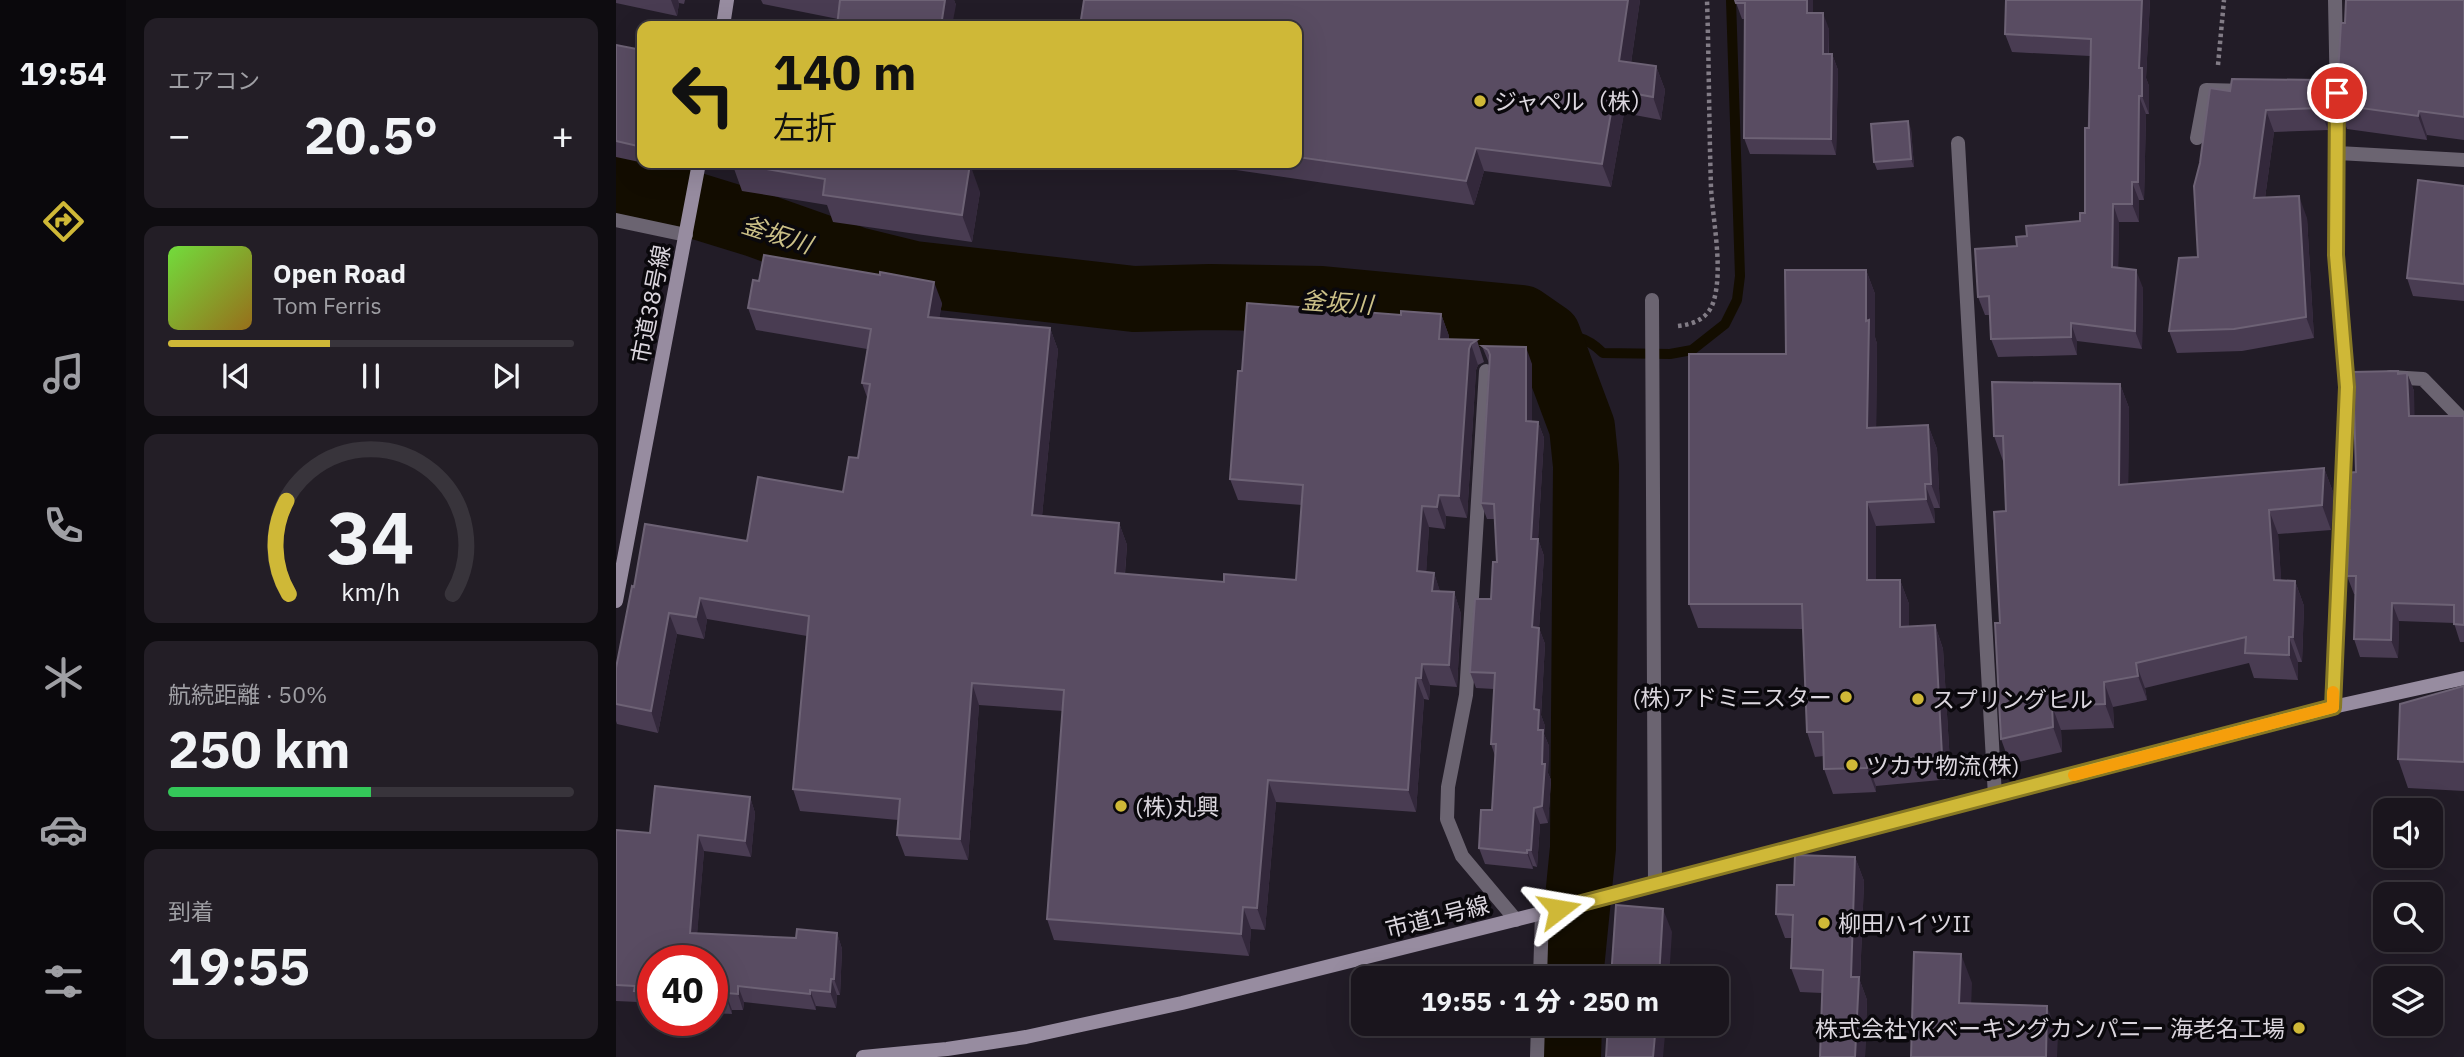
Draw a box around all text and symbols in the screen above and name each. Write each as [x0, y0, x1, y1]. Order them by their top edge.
text: 140 m [773, 40, 917, 103]
icon: left [658, 49, 749, 140]
text: 19:54 [19, 52, 107, 94]
pin [2307, 63, 2367, 123]
text: エアコン [168, 65, 260, 95]
icon: arrive [2318, 74, 2356, 112]
place label: ジャペル（株） [1494, 86, 1654, 116]
marker: ジャペル（株） [1472, 93, 1488, 109]
text: 20.5° [304, 101, 438, 168]
text: 左折 [773, 106, 837, 148]
text: − [168, 110, 191, 159]
text: + [551, 110, 574, 159]
icon: directions [39, 197, 88, 246]
water label: 釜坂川 [738, 208, 819, 261]
street label: 市道38号線 [624, 242, 676, 366]
text: Open Road [273, 256, 406, 290]
water label: 釜坂川 [1300, 284, 1377, 321]
text: Tom Ferris [273, 290, 382, 320]
icon: music [39, 349, 88, 398]
icon: previous [217, 357, 255, 395]
icon: pause [352, 357, 390, 395]
icon: next [487, 357, 525, 395]
text: 34 [327, 490, 415, 585]
icon: phone [39, 501, 88, 550]
text: km/h [342, 575, 400, 608]
icon: climate [39, 653, 88, 702]
text: 航続距離 · 50% [168, 679, 327, 709]
place label: (株)アドミニスター [1633, 682, 1832, 712]
place label: スプリングヒル [1932, 684, 2093, 714]
marker: (株)アドミニスター [1838, 689, 1854, 705]
marker: スプリングヒル [1910, 691, 1926, 707]
text: 250 km [168, 715, 350, 782]
place label: ツカサ物流(株) [1866, 750, 2019, 780]
marker: ツカサ物流(株) [1844, 757, 1860, 773]
place label: (株)丸興 [1135, 791, 1219, 821]
marker: (株)丸興 [1113, 798, 1129, 814]
map controls [2373, 798, 2443, 1036]
button: sound [2373, 798, 2443, 868]
icon: car [39, 805, 88, 854]
position arrow [1522, 872, 1596, 946]
button: search [2373, 882, 2443, 952]
street label: 市道1号線 [1382, 889, 1492, 943]
text: 到着 [168, 896, 214, 926]
place label: 柳田ハイツII [1838, 908, 1971, 938]
marker: 柳田ハイツII [1816, 915, 1832, 931]
text: 19:55 [168, 932, 310, 999]
speed limit sign: 40 [637, 945, 728, 1036]
icon: filters [39, 957, 88, 1006]
button: layers [2373, 966, 2443, 1036]
text: 19:55 · 1 分 · 250 m [1421, 984, 1659, 1018]
place label: 株式会社YKベーキングカンパニー 海老名工場 [1815, 1013, 2285, 1043]
marker: 株式会社YKベーキングカンパニー 海老名工場 [2291, 1020, 2307, 1036]

